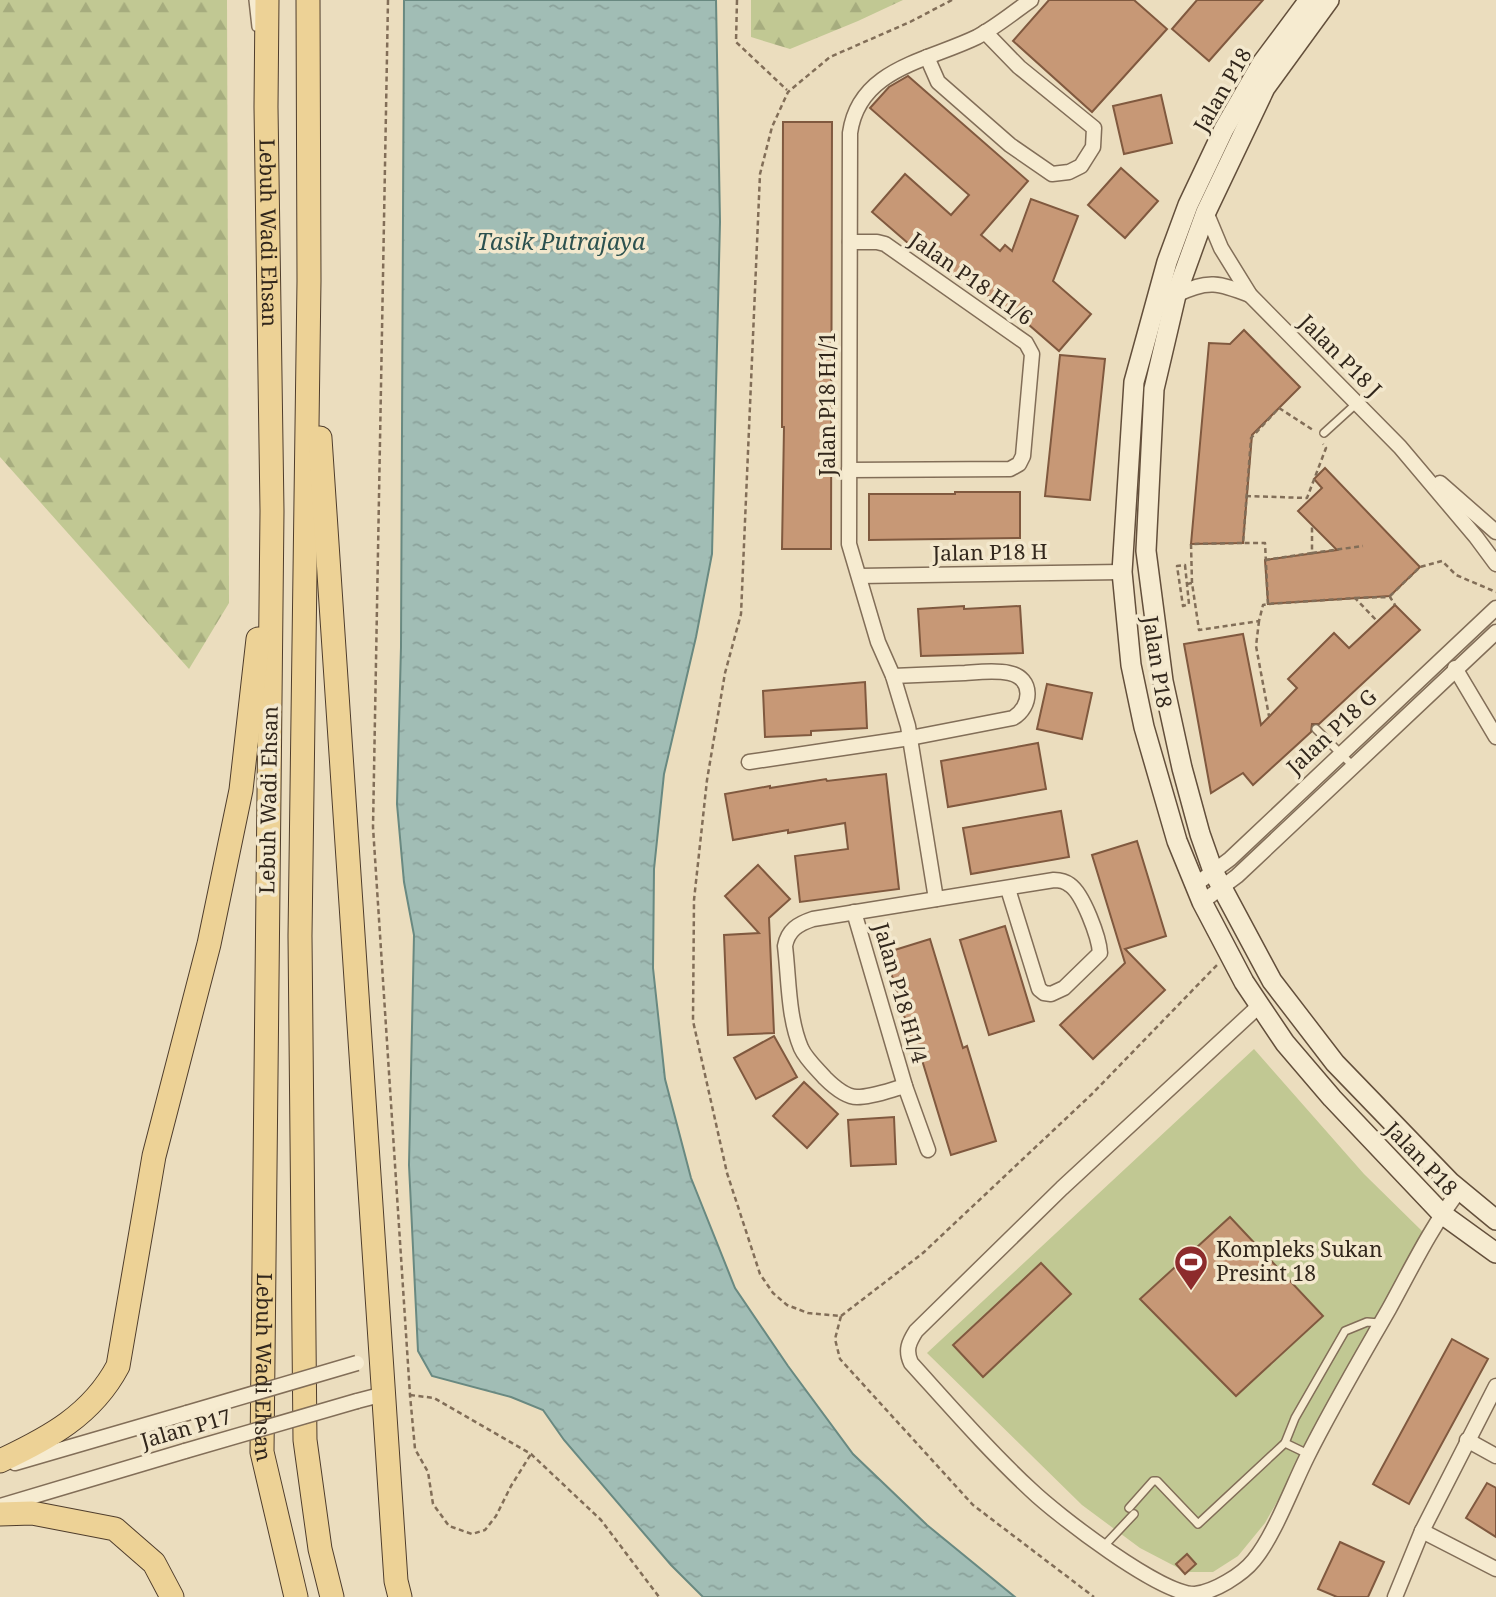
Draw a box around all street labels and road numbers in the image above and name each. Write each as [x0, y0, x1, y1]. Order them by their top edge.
street label: Jalan P18 [1186, 42, 1257, 138]
street label: Lebuh Wadi Ehsan [253, 139, 284, 327]
street label: Jalan P18 H1/6 [904, 225, 1039, 331]
street label: Jalan P18 J [1293, 307, 1388, 403]
street label: Jalan P18 H1/1 [813, 332, 841, 477]
street label: Jalan P18 H [931, 537, 1048, 567]
street label: Jalan P18 [1137, 613, 1179, 710]
street label: Jalan P18 G [1280, 682, 1382, 781]
street label: Lebuh Wadi Ehsan [252, 706, 284, 894]
street label: Jalan P18 H1/4 [867, 918, 934, 1066]
street label: Jalan P18 [1379, 1114, 1464, 1201]
street label: Lebuh Wadi Ehsan [248, 1273, 279, 1464]
street label: Jalan P17 [136, 1402, 234, 1455]

